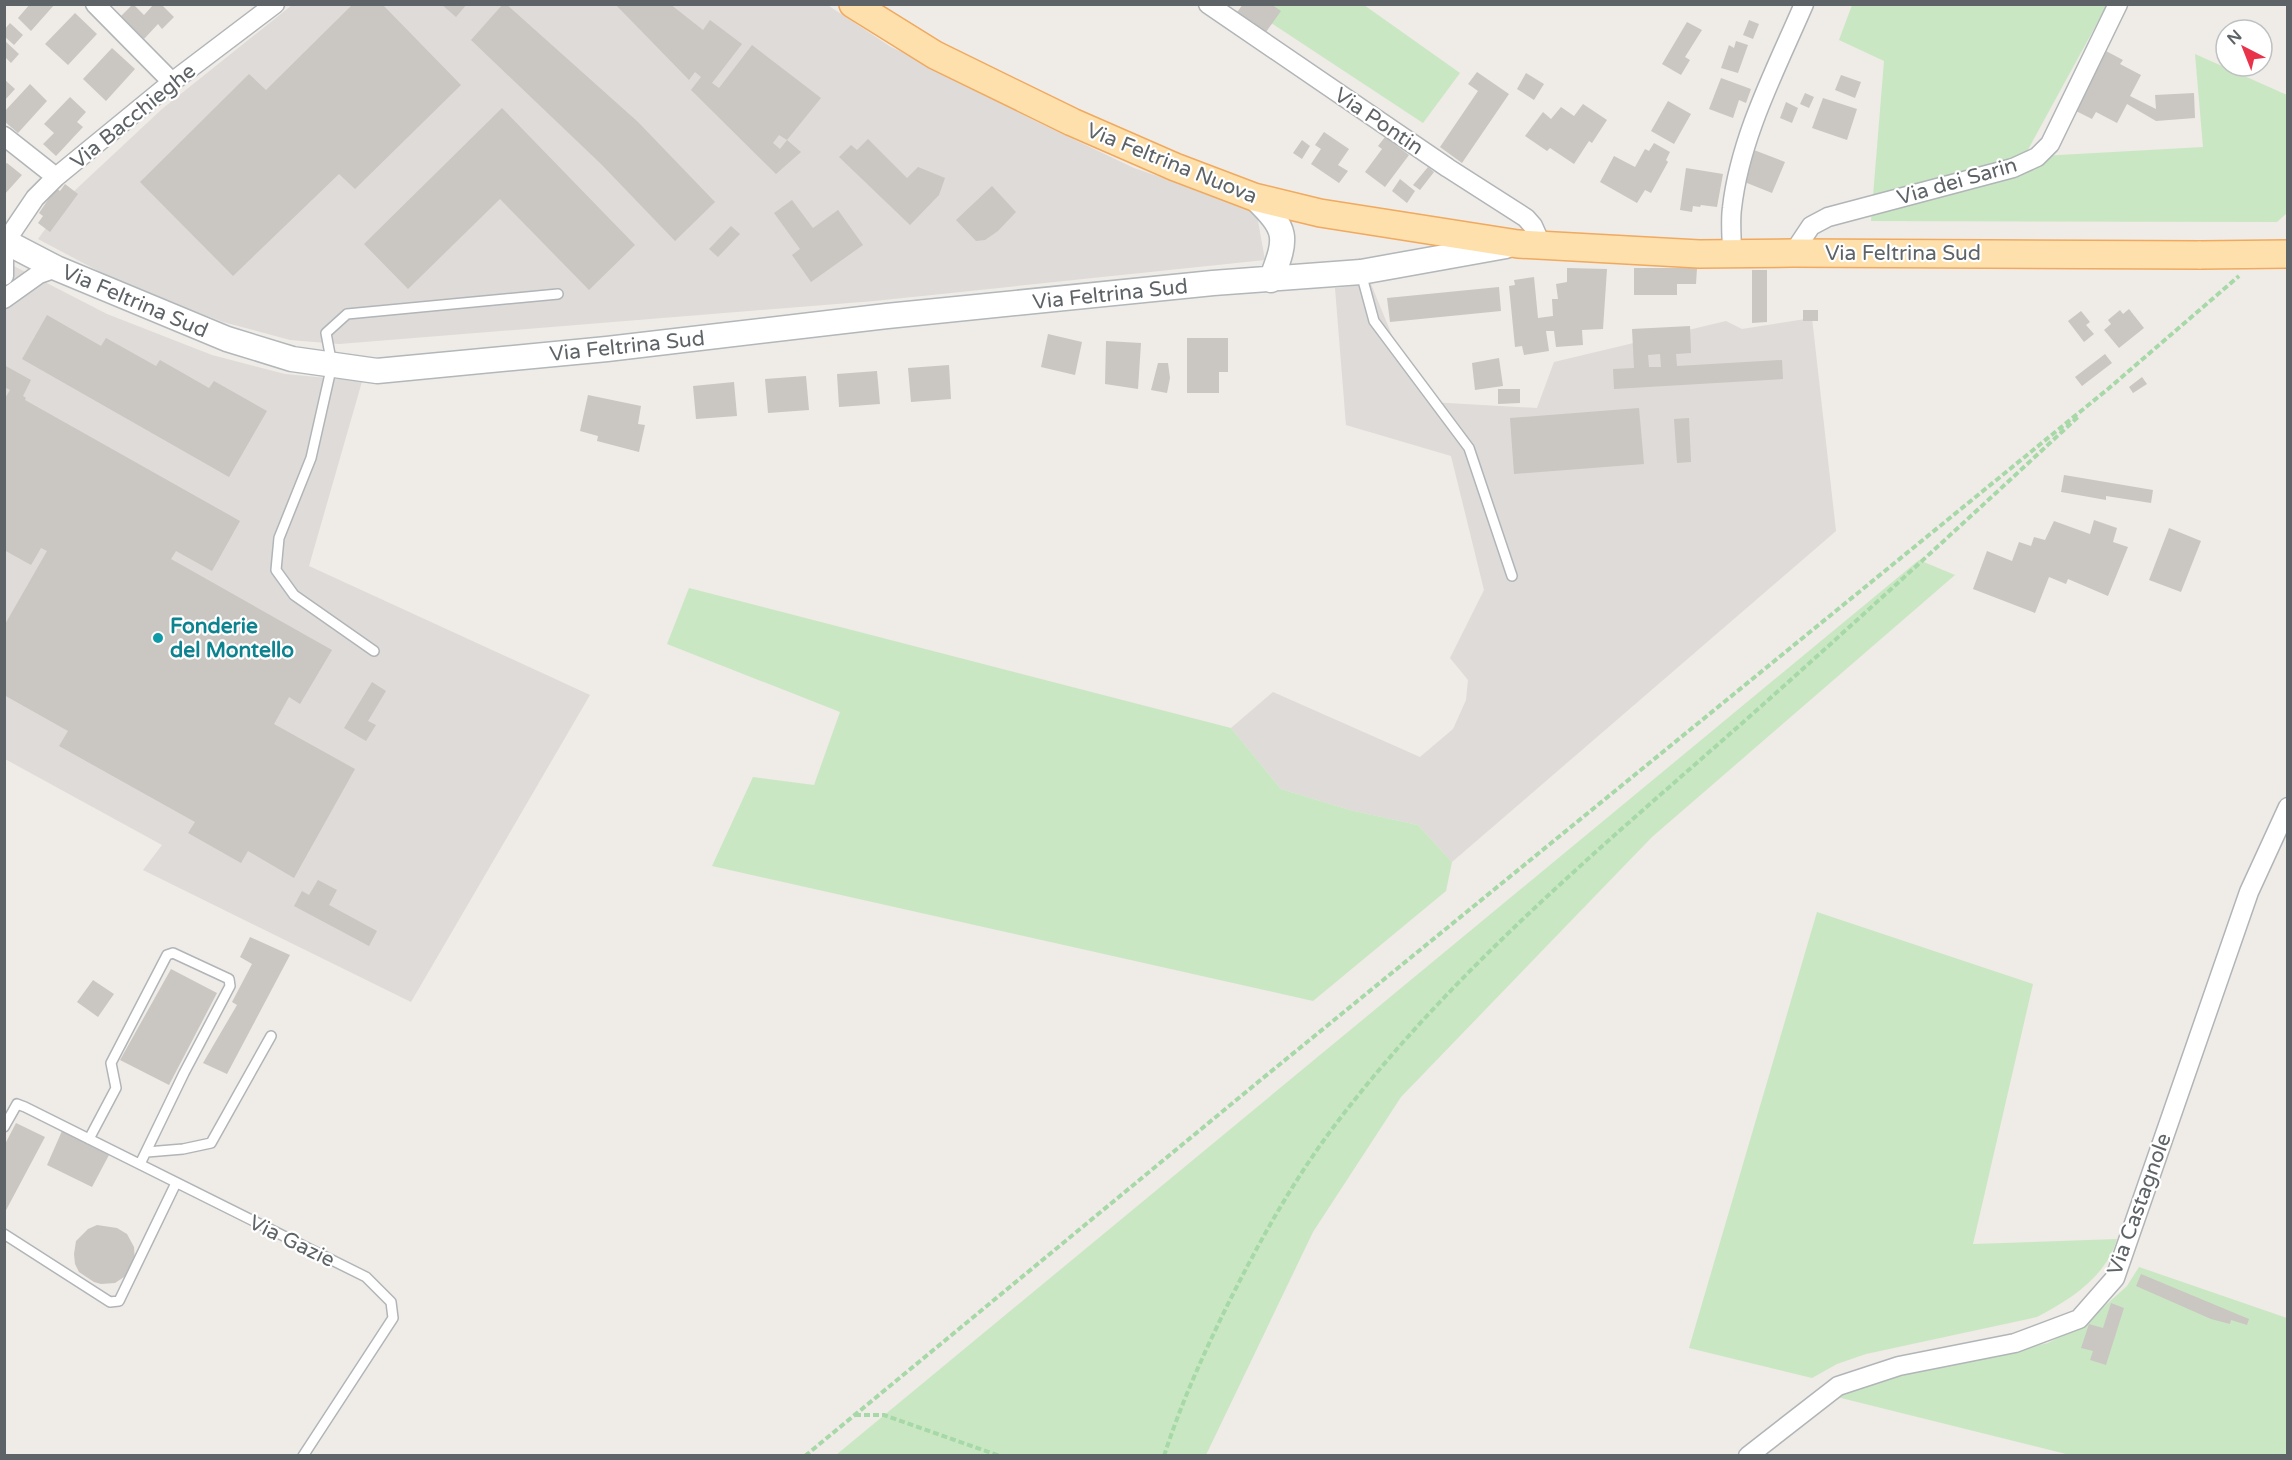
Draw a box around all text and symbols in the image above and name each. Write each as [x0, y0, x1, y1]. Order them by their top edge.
north arrow [2214, 18, 2274, 78]
text: N [2223, 26, 2246, 49]
street label: Via Bacchieghe [66, 58, 201, 174]
street label: Via Pontin [1329, 83, 1428, 160]
street label: Via Feltrina Nuova [1083, 118, 1261, 209]
street label: Via dei Sarin [1894, 152, 2020, 211]
street label: Via Feltrina Sud [1825, 241, 1981, 266]
street label: Via Feltrina Sud [58, 259, 212, 343]
street label: Via Feltrina Sud [1031, 274, 1189, 315]
street label: Via Feltrina Sud [548, 326, 706, 367]
place label: Fonderie del Montello [170, 614, 294, 663]
marker: Fonderie del Montello [151, 631, 165, 645]
street label: Via Castagnole [2102, 1130, 2177, 1278]
street label: Via Gazie [245, 1210, 339, 1273]

